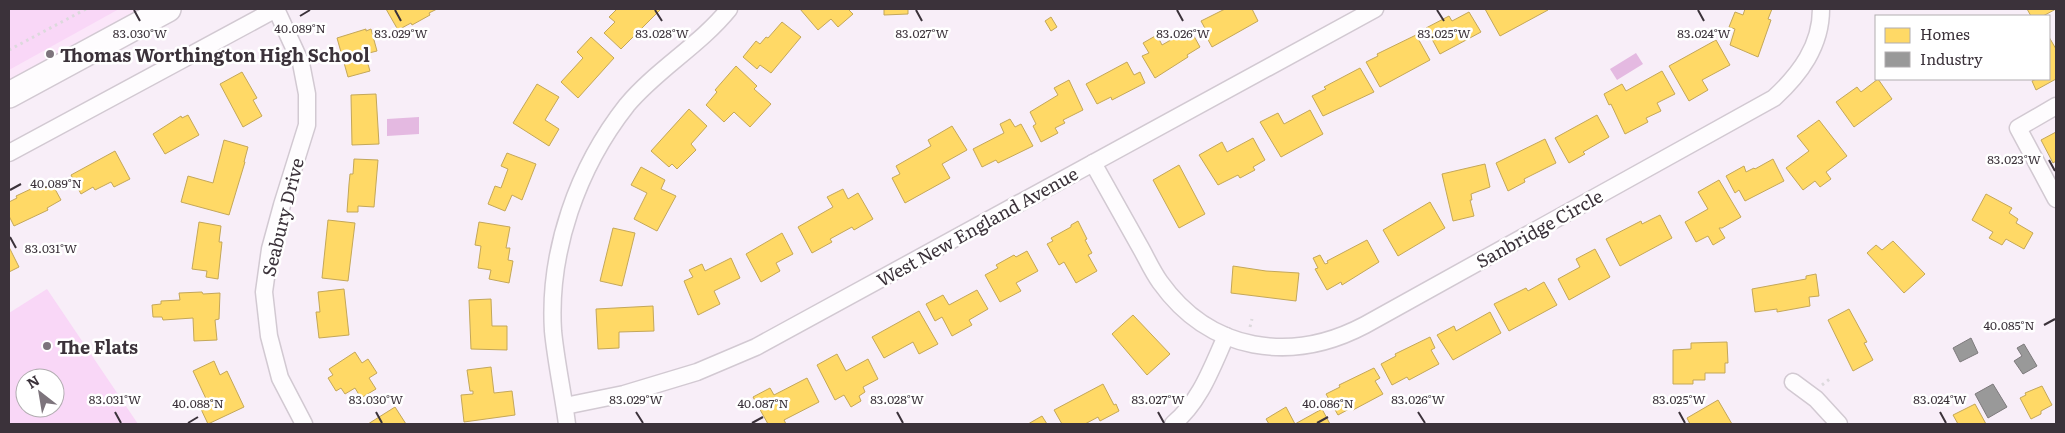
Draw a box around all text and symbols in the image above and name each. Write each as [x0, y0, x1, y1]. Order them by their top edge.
legend [1875, 15, 2050, 80]
text: 40.089°N [274, 19, 326, 37]
text: Homes [1920, 22, 1970, 45]
text: 83.030°W [113, 24, 167, 42]
text: 83.029°W [374, 24, 428, 42]
text: 83.028°W [635, 24, 689, 42]
text: 83.027°W [895, 24, 949, 42]
text: 83.026°W [1156, 24, 1210, 42]
text: 83.025°W [1417, 24, 1471, 42]
text: 83.024°W [1677, 24, 1731, 42]
place label: Thomas Worthington High School [60, 41, 370, 68]
text: Industry [1920, 47, 1983, 70]
marker: Thomas Worthington High School [44, 48, 56, 60]
text: 83.023°W [1987, 150, 2041, 168]
street label: Seabury Drive [254, 155, 310, 279]
street label: West New England Avenue [871, 159, 1083, 293]
text: 40.089°N [30, 174, 82, 192]
street label: Sanbridge Circle [1471, 182, 1607, 274]
text: 83.031°W [25, 239, 77, 257]
text: 40.085°N [1983, 316, 2035, 334]
place label: The Flats [57, 333, 138, 360]
marker: The Flats [41, 340, 53, 352]
north arrow [15, 368, 65, 418]
text: N [23, 369, 43, 393]
text: 83.031°W [89, 390, 141, 408]
text: 83.030°W [349, 390, 403, 408]
text: 83.029°W [609, 390, 663, 408]
text: 83.028°W [870, 390, 924, 408]
text: 83.027°W [1131, 390, 1185, 408]
text: 83.026°W [1391, 390, 1445, 408]
text: 83.025°W [1652, 390, 1706, 408]
text: 83.024°W [1913, 390, 1967, 408]
text: 40.088°N [172, 394, 224, 412]
text: 40.087°N [737, 394, 789, 412]
text: 40.086°N [1302, 394, 1354, 412]

